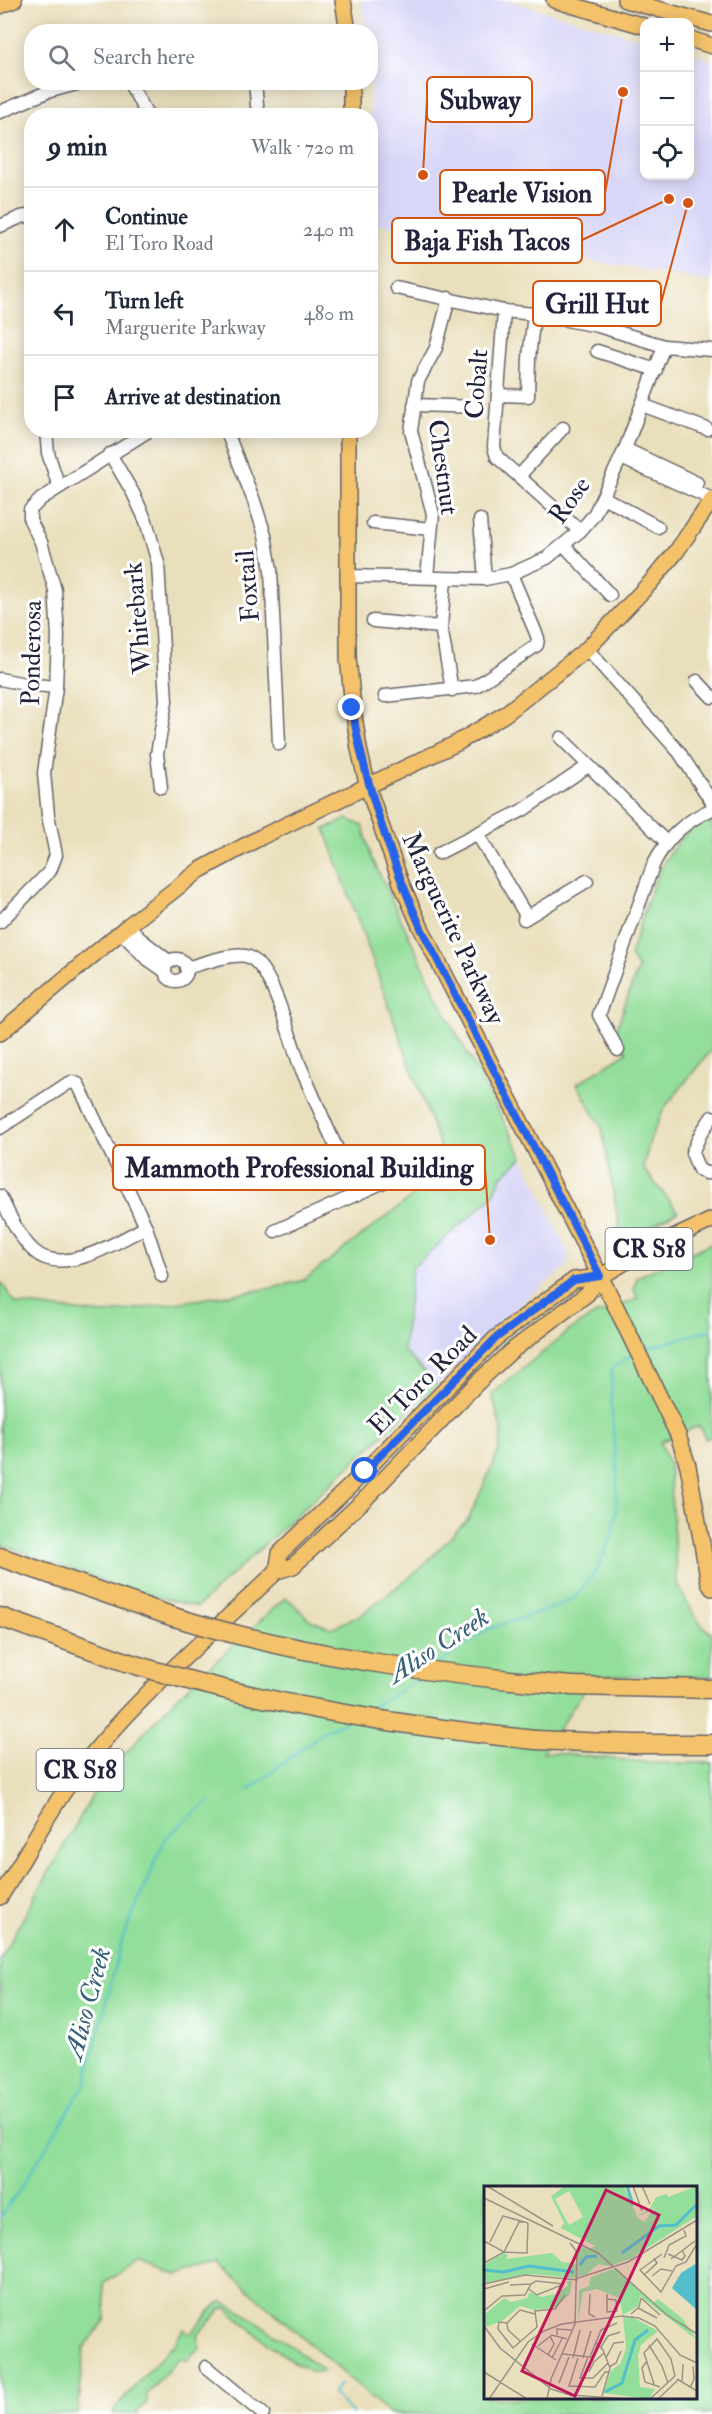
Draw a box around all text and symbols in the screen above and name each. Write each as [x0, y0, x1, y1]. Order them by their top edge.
map controls [640, 18, 694, 180]
button: + [640, 18, 694, 72]
search box [24, 24, 378, 90]
icon: search [45, 41, 78, 74]
text: Search here [93, 43, 195, 71]
button: − [640, 72, 694, 126]
callout: Subway [427, 77, 532, 122]
text: Subway [439, 84, 522, 118]
button: locate [640, 126, 694, 180]
text: 9 min [48, 131, 107, 163]
text: Walk · 720 m [251, 135, 354, 160]
callout: Pearle Vision [440, 170, 605, 215]
text: Pearle Vision [452, 177, 592, 210]
text: Continue [105, 203, 188, 231]
icon: ahead [48, 213, 81, 246]
text: 240 m [303, 217, 354, 242]
callout: Baja Fish Tacos [392, 218, 582, 263]
text: Baja Fish Tacos [404, 225, 570, 258]
text: El Toro Road [105, 231, 214, 256]
callout: Grill Hut [533, 281, 661, 326]
text: Turn left [105, 287, 184, 315]
text: Grill Hut [545, 288, 649, 321]
icon: left [48, 297, 81, 330]
text: 480 m [304, 301, 354, 326]
text: Marguerite Parkway [105, 315, 266, 340]
street label: Cobalt [459, 348, 495, 420]
icon: arrive [48, 381, 81, 414]
text: Arrive at destination [105, 383, 281, 411]
street label: Chestnut [420, 417, 466, 517]
street label: Rose [542, 471, 598, 530]
street label: Foxtail [229, 548, 267, 623]
street label: Whitebark [117, 560, 159, 676]
street label: Ponderosa [15, 600, 49, 706]
route end [338, 694, 364, 720]
street label: Marguerite Parkway [394, 827, 512, 1030]
callout: Mammoth Professional Building [113, 1145, 485, 1190]
text: Mammoth Professional Building [124, 1152, 475, 1186]
road number: CR S18 [606, 1228, 692, 1270]
street label: El Toro Road [361, 1319, 484, 1442]
route start [351, 1457, 377, 1483]
water label: Aliso Creek [379, 1600, 495, 1692]
road number: CR S18 [36, 1749, 124, 1791]
water label: Aliso Creek [56, 1944, 118, 2066]
inset map [484, 2186, 697, 2399]

